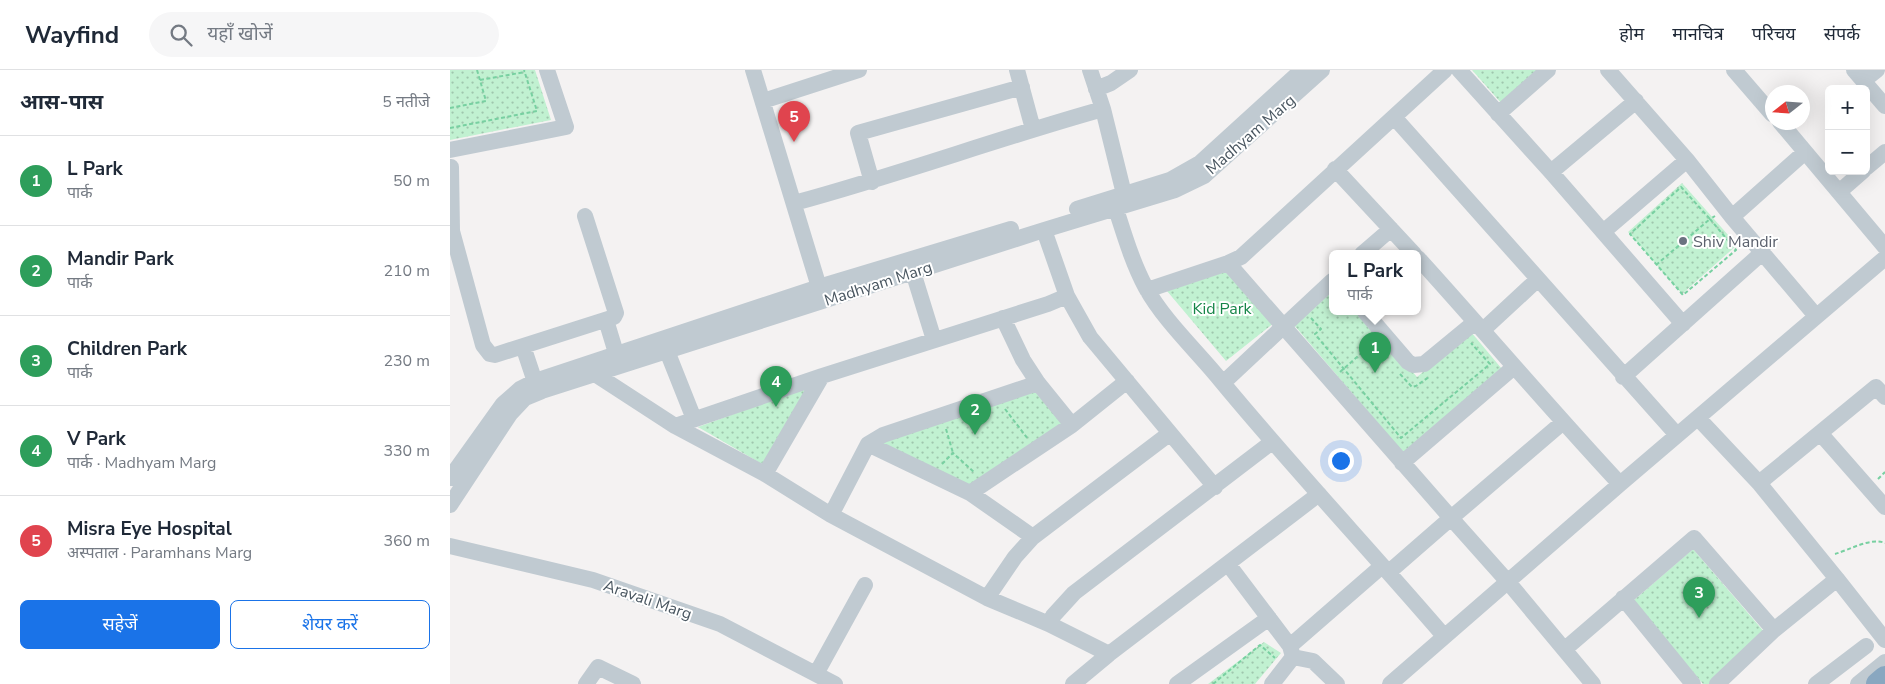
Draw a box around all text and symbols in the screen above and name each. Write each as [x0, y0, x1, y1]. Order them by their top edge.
search box [149, 12, 499, 57]
text: Wayfind [25, 19, 119, 51]
icon: search [167, 21, 195, 49]
text: यहाँ खोजें [207, 21, 273, 47]
text: होम [1619, 22, 1644, 46]
text: मानचित्र [1672, 22, 1724, 46]
text: परिचय [1752, 22, 1796, 46]
text: संपर्क [1824, 22, 1860, 46]
north arrow [1765, 85, 1810, 130]
map controls [1825, 85, 1870, 175]
button: + [1825, 85, 1870, 130]
text: आस-पास [20, 88, 103, 116]
street label: Madhyam Marg [1201, 90, 1300, 180]
text: 5 नतीजे [382, 91, 430, 113]
pin: 5 [778, 101, 810, 142]
button: − [1825, 130, 1870, 175]
text: L Park [67, 156, 123, 182]
text: 1 [31, 170, 41, 192]
text: 50 m [393, 170, 430, 192]
text: पार्क [67, 182, 93, 204]
place label: Shiv Mandir [1693, 231, 1778, 253]
marker: Shiv Mandir [1677, 235, 1689, 247]
text: Mandir Park [67, 246, 174, 272]
popup [1329, 250, 1421, 315]
street label: Madhyam Marg [822, 256, 935, 312]
text: L Park [1347, 258, 1403, 284]
text: 2 [31, 260, 41, 282]
text: 210 m [383, 260, 430, 282]
text: पार्क [67, 272, 93, 294]
text: पार्क [1347, 284, 1373, 306]
park label: Kid Park [1192, 298, 1253, 320]
pin: 1 [1359, 332, 1391, 373]
text: Children Park [67, 336, 187, 362]
text: 3 [31, 350, 41, 372]
text: 230 m [383, 350, 430, 372]
text: पार्क [67, 362, 93, 384]
pin: 4 [760, 366, 792, 407]
pin: 2 [959, 394, 991, 435]
text: V Park [67, 426, 126, 452]
text: 4 [31, 440, 41, 462]
text: 330 m [383, 440, 430, 462]
your location [1328, 448, 1354, 474]
text: पार्क · Madhyam Marg [67, 452, 216, 474]
text: Misra Eye Hospital [67, 516, 232, 542]
text: 5 [31, 530, 41, 552]
text: 360 m [383, 530, 430, 552]
text: अस्पताल · Paramhans Marg [67, 542, 252, 564]
street label: Aravali Marg [601, 575, 695, 625]
pin: 3 [1683, 577, 1715, 618]
button: सहेजें [20, 600, 220, 649]
button: शेयर करें [230, 600, 430, 649]

